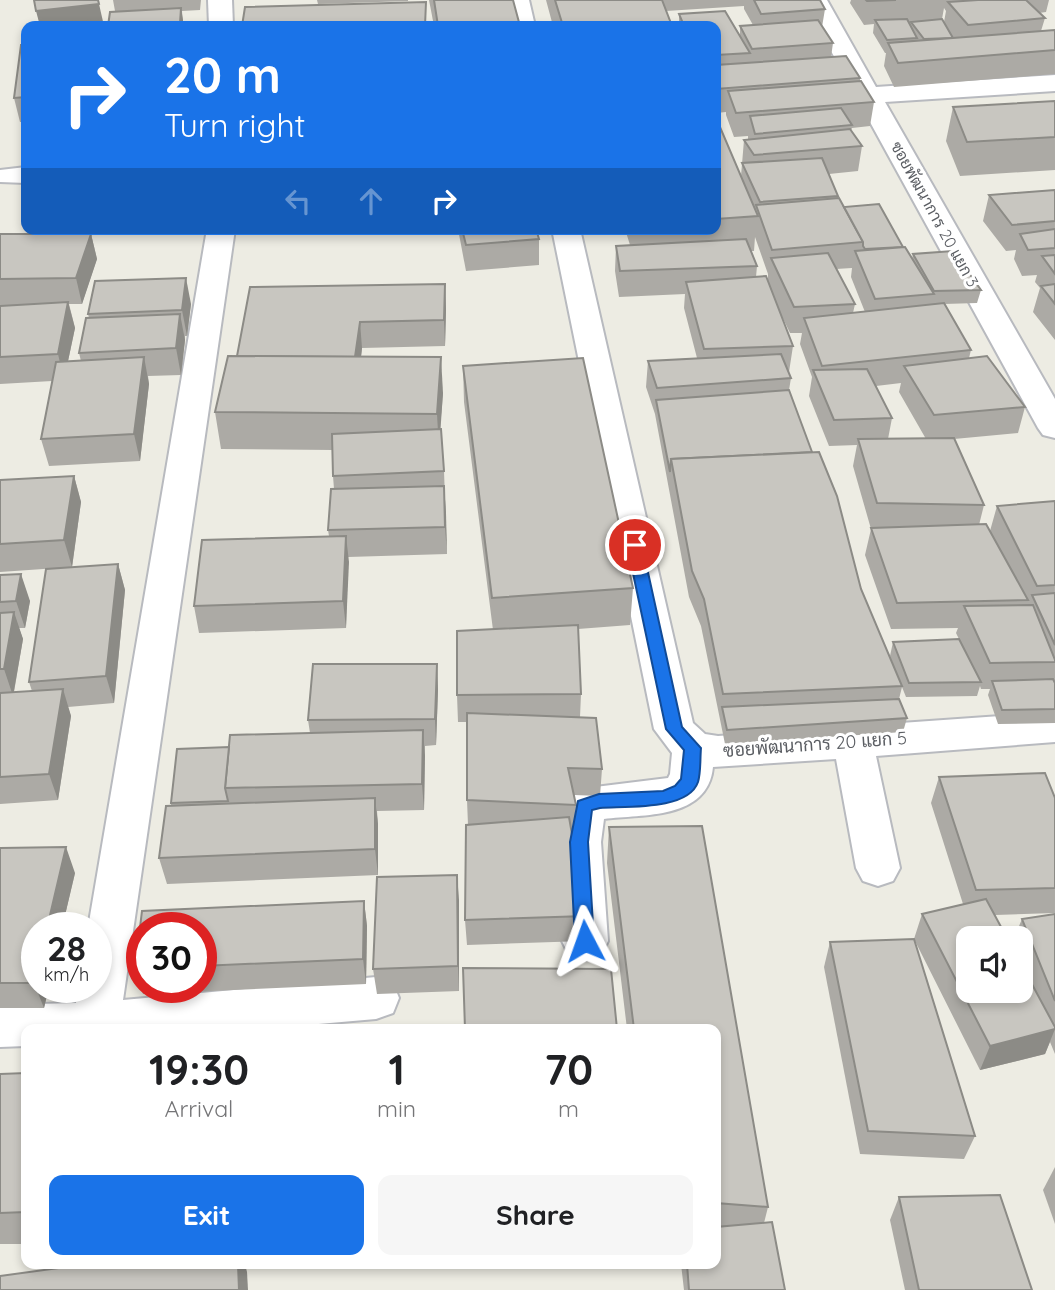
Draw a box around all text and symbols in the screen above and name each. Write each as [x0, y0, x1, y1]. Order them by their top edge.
text: 20 m [164, 44, 281, 105]
icon: right [49, 49, 140, 140]
text: Turn right [164, 105, 305, 145]
street label: ซอยพัฒนาการ 20 แยก 3 [887, 138, 983, 290]
icon: left [279, 182, 317, 220]
icon: ahead [352, 182, 390, 220]
icon: right [425, 182, 463, 220]
pin [605, 515, 665, 575]
icon: arrive [616, 526, 654, 564]
street label: ซอยพัฒนาการ 20 แยก 5 [722, 726, 908, 762]
position arrow [548, 904, 622, 978]
speed limit sign: 30 [126, 912, 217, 1003]
text: 28 [47, 926, 86, 970]
map controls [956, 926, 1033, 1003]
button: sound [956, 926, 1033, 1003]
text: km/h [44, 963, 89, 986]
text: 19:30 [149, 1043, 249, 1096]
text: 1 [388, 1043, 405, 1096]
text: 70 [544, 1043, 593, 1096]
text: Arrival [165, 1094, 233, 1123]
text: min [377, 1094, 416, 1123]
text: m [558, 1094, 579, 1123]
button: Exit [49, 1175, 364, 1255]
button: Share [378, 1175, 693, 1255]

